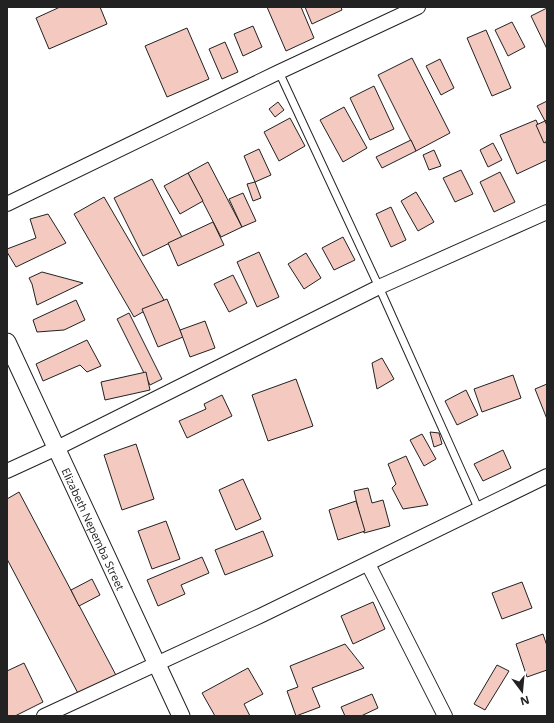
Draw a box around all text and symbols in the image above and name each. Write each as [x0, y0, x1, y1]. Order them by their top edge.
street label: Elizabeth Nepemba Street [59, 465, 129, 593]
north arrow [502, 671, 542, 711]
text: N [519, 693, 531, 710]

